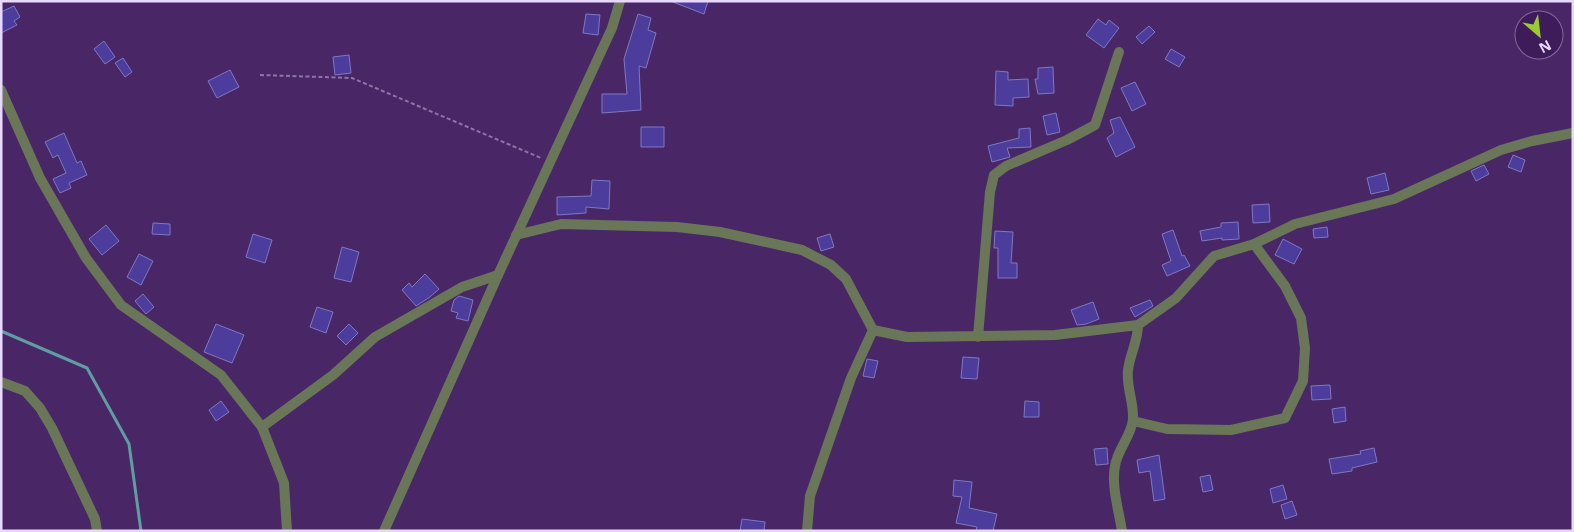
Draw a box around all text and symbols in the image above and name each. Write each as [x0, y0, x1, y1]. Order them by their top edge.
north arrow [1514, 10, 1564, 60]
text: N [1536, 36, 1555, 58]

